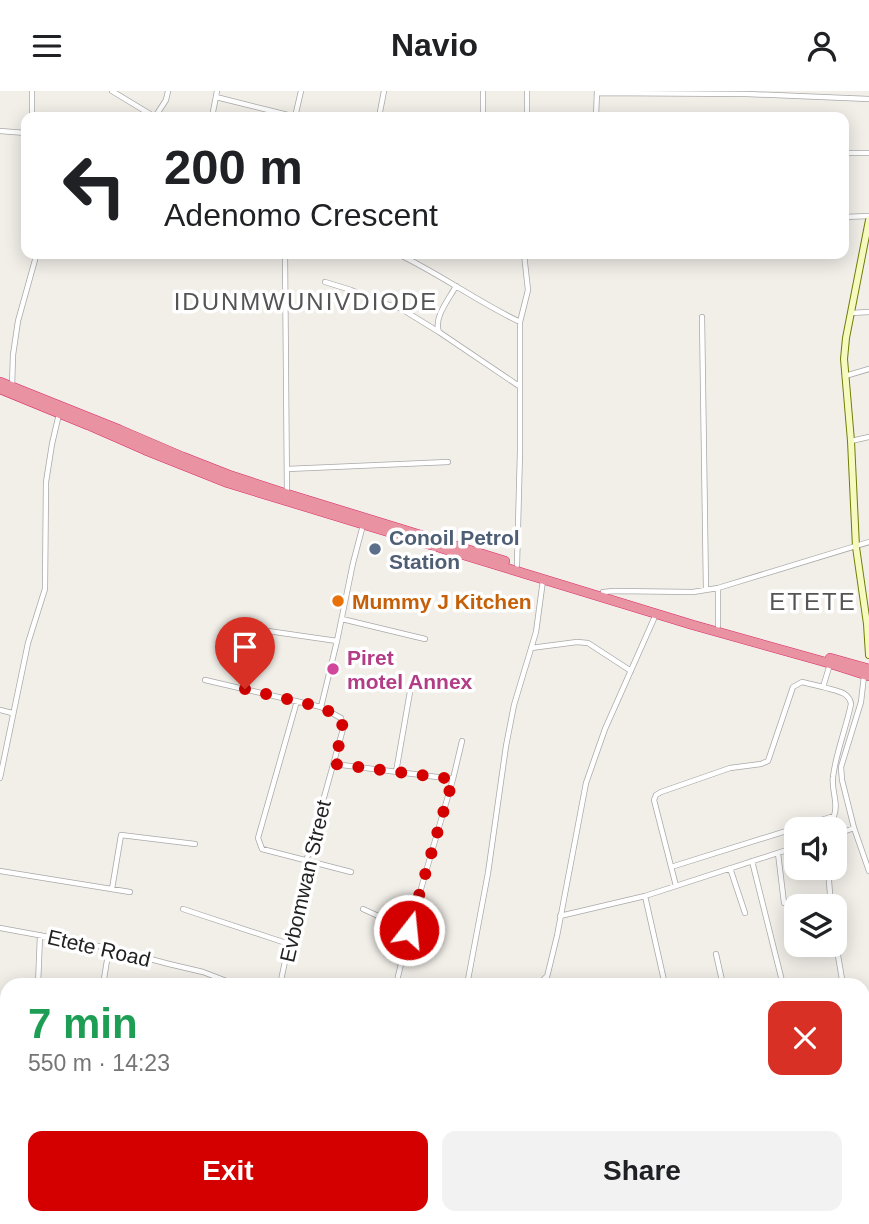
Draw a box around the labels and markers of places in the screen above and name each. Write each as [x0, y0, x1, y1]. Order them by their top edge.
place label: Conoil Petrol Station [389, 526, 520, 573]
marker: Conoil Petrol Station [367, 541, 383, 557]
place label: Mummy J Kitchen [352, 590, 532, 613]
marker: Mummy J Kitchen [330, 593, 346, 609]
pin [215, 617, 275, 689]
place label: Piret motel Annex [347, 646, 473, 693]
marker: Piret motel Annex [325, 661, 341, 677]

